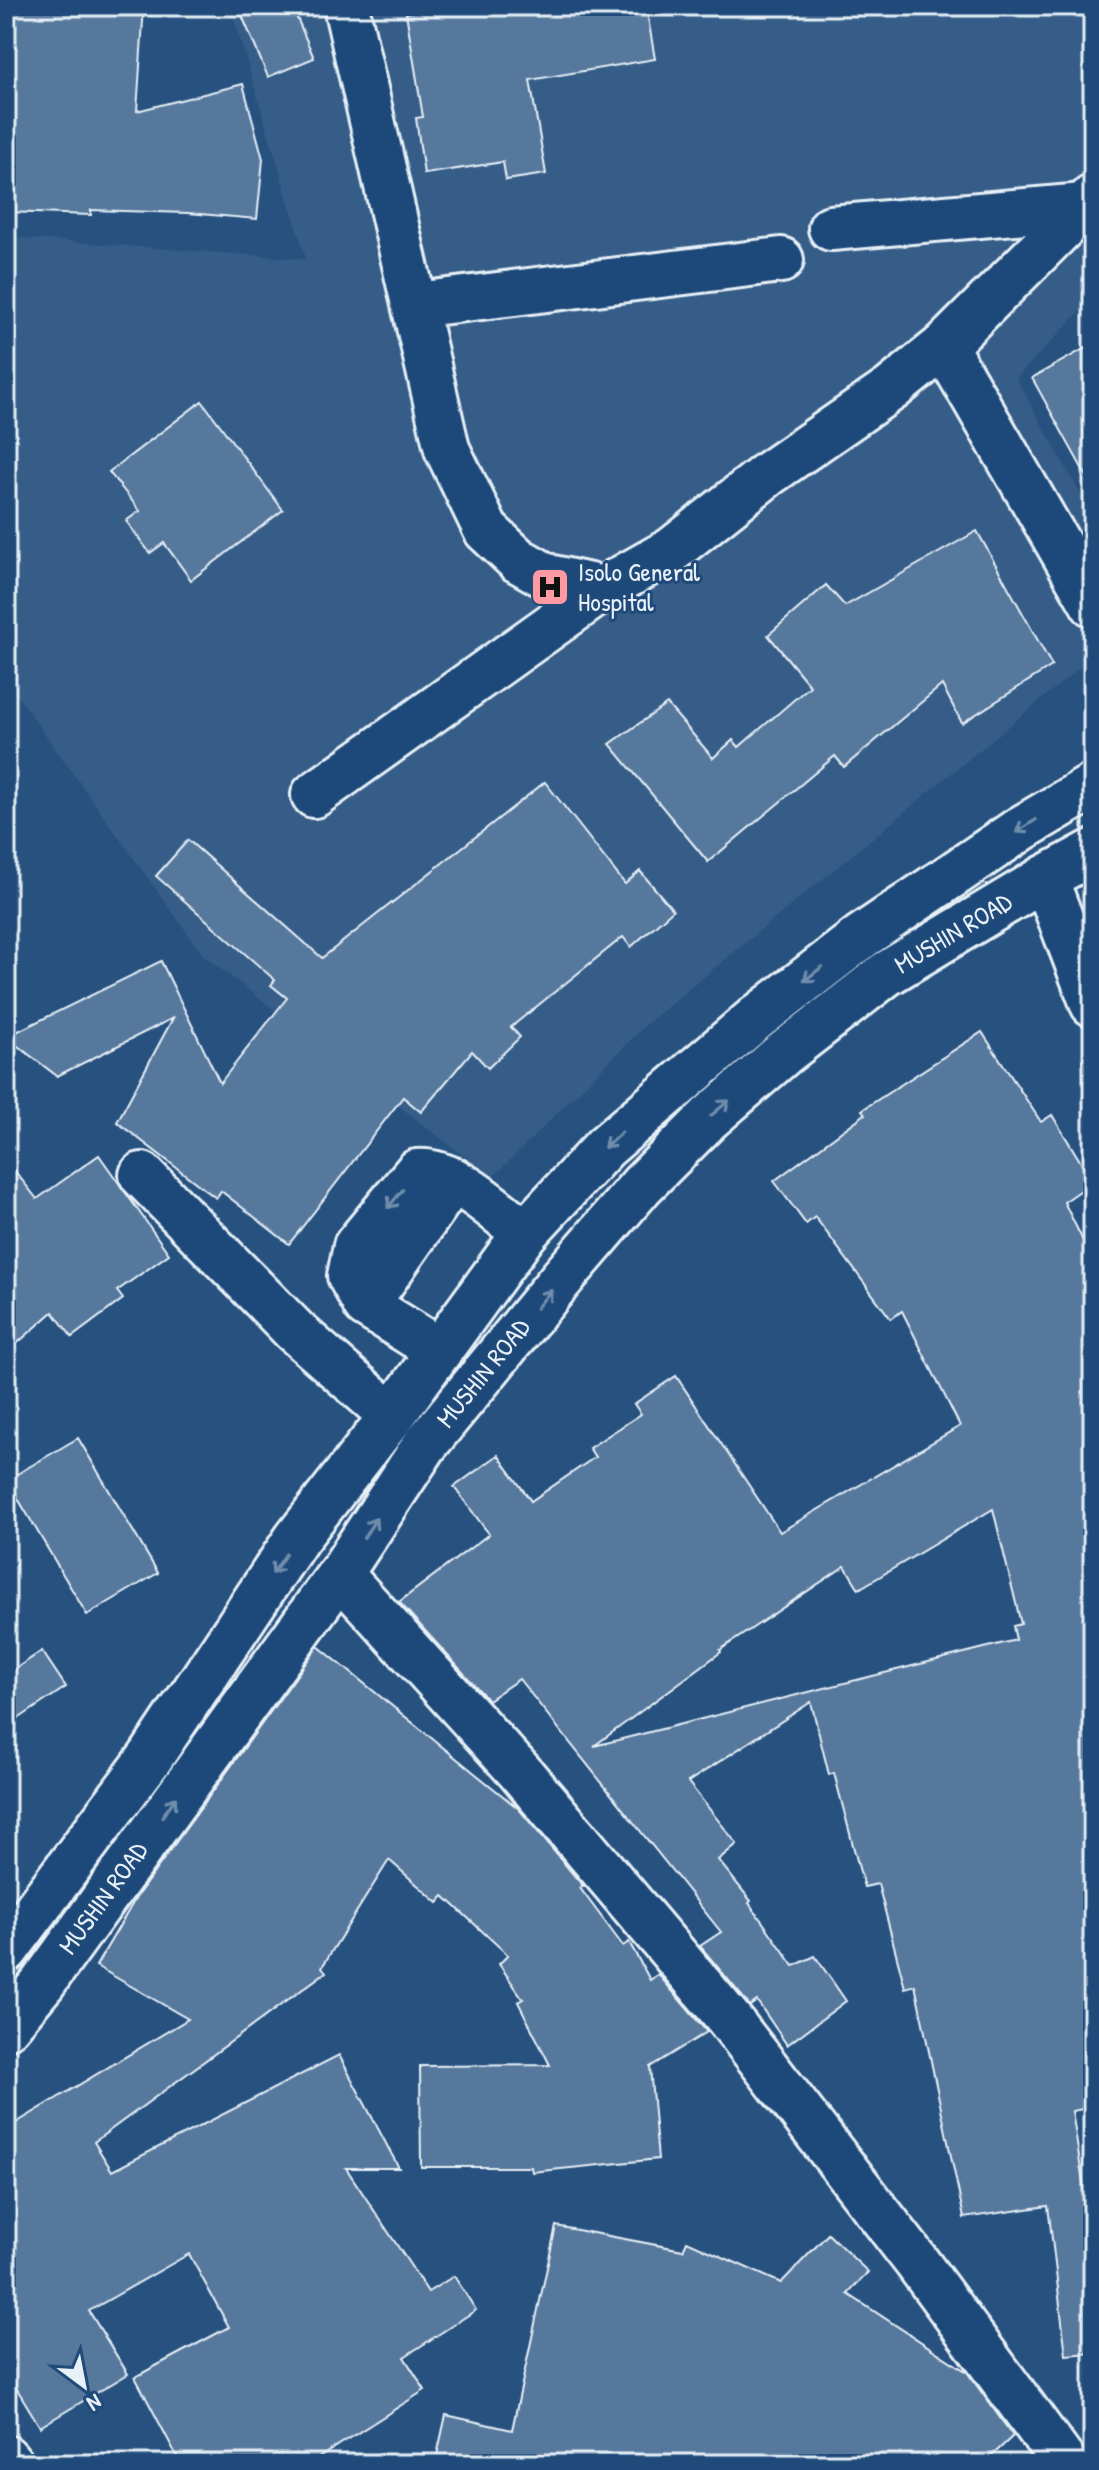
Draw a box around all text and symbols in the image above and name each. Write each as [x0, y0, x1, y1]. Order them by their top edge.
place label: Isolo General Hospital [578, 554, 700, 619]
hospital icon: Isolo General Hospital [529, 566, 571, 608]
one-way arrow [1015, 818, 1038, 834]
street label: MUSHIN ROAD [888, 883, 1018, 981]
one-way arrow [803, 966, 824, 983]
one-way arrow [710, 1099, 730, 1117]
one-way arrow [603, 1131, 623, 1149]
one-way arrow [386, 1188, 404, 1209]
one-way arrow [535, 1289, 553, 1310]
street label: MUSHIN ROAD [428, 1310, 538, 1435]
one-way arrow [363, 1517, 379, 1540]
one-way arrow [271, 1553, 288, 1575]
one-way arrow [161, 1796, 177, 1818]
street label: MUSHIN ROAD [50, 1834, 156, 1961]
north arrow [44, 2346, 124, 2426]
text: N [81, 2387, 108, 2419]

